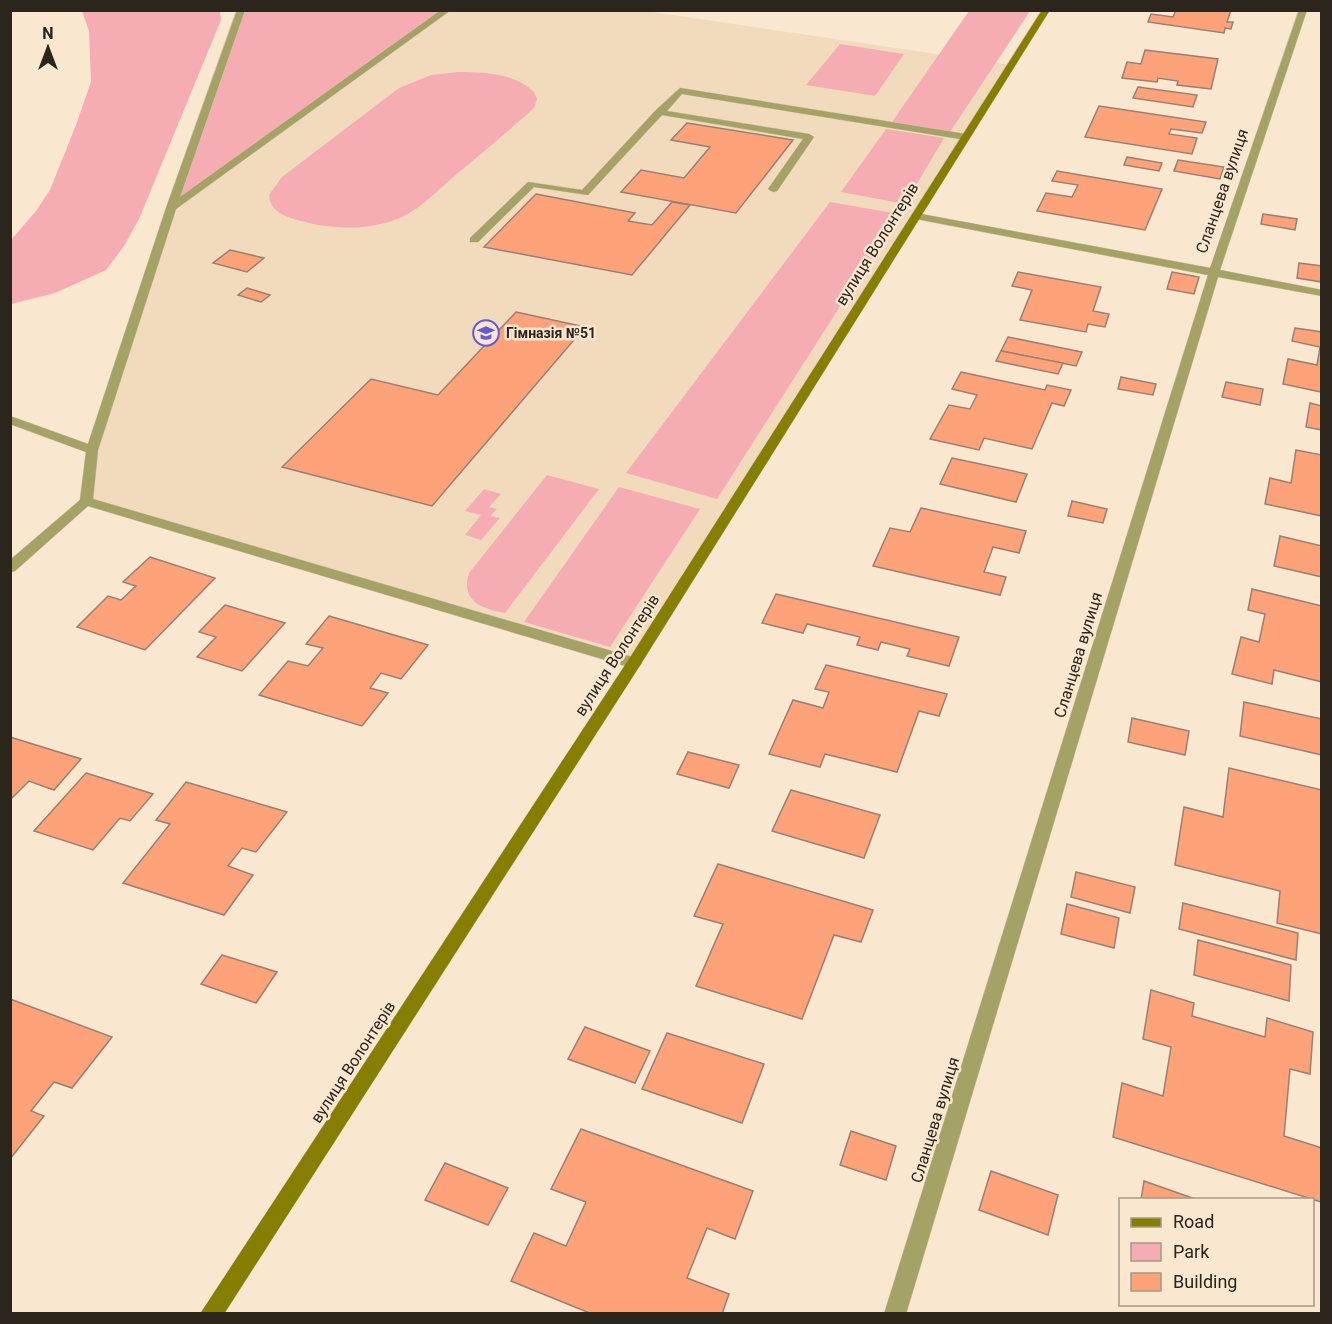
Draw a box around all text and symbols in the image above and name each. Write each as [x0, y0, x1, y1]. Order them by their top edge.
north arrow [18, 18, 78, 78]
text: N [42, 24, 54, 43]
street label: Сланцева вулиця [1192, 126, 1252, 256]
street label: вулиця Волонтерів [832, 179, 922, 309]
school or university icon: Гімназія №51 [471, 318, 501, 348]
place label: Гімназія №51 [506, 325, 596, 341]
street label: Сланцева вулиця [1050, 590, 1106, 720]
street label: вулиця Волонтерів [571, 591, 663, 719]
street label: вулиця Волонтерів [307, 998, 399, 1126]
street label: Сланцева вулиця [907, 1055, 963, 1185]
legend [1119, 1198, 1314, 1306]
text: Road [1173, 1211, 1214, 1232]
text: Park [1173, 1241, 1210, 1262]
text: Building [1173, 1271, 1237, 1292]

